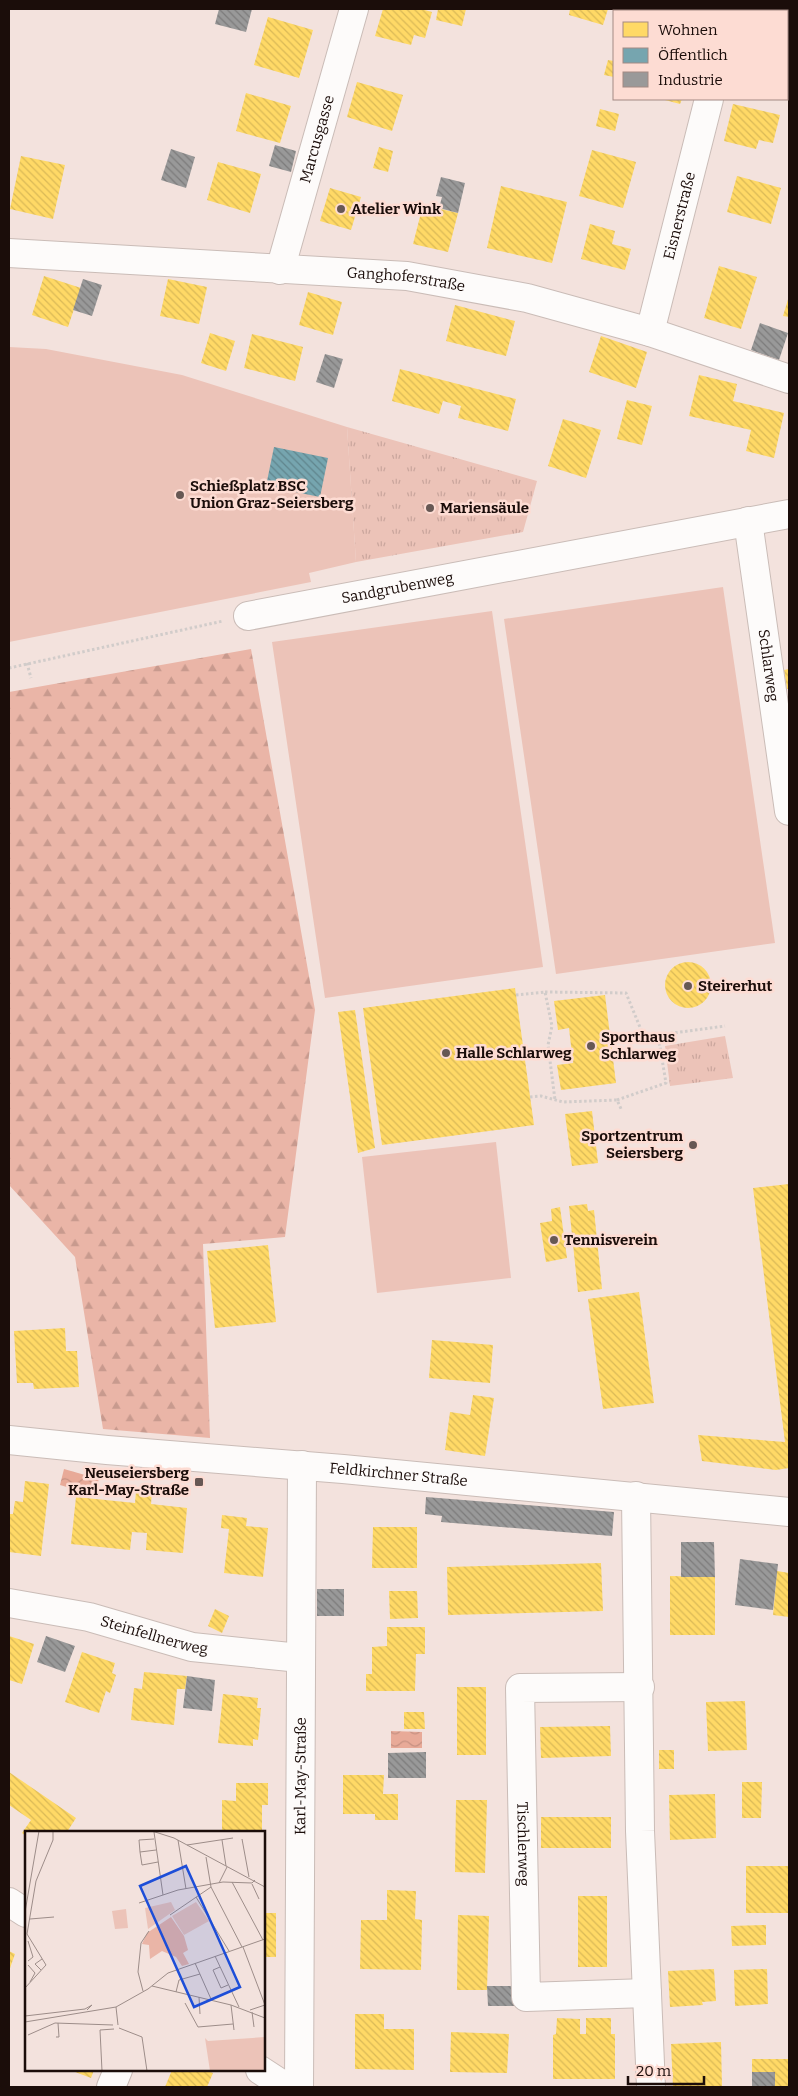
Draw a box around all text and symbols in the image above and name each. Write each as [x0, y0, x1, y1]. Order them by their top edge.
legend [613, 10, 788, 100]
text: Wohnen [658, 21, 718, 39]
text: Öffentlich [658, 46, 728, 64]
text: Industrie [658, 71, 723, 89]
street label: Marcusgasse [296, 93, 338, 185]
street label: Eisnerstraße [660, 170, 699, 261]
place label: Atelier Wink [351, 200, 441, 218]
marker: Atelier Wink [335, 203, 347, 215]
street label: Ganghoferstraße [346, 264, 467, 295]
place label: Schießplatz BSC Union Graz-Seiersberg [190, 477, 354, 512]
marker: Schießplatz BSC Union Graz-Seiersberg [174, 489, 186, 501]
place label: Mariensäule [440, 499, 529, 517]
marker: Mariensäule [424, 502, 436, 514]
street label: Sandgrubenweg [340, 568, 455, 607]
street label: Schlarweg [754, 628, 782, 703]
place label: Steirerhut [698, 977, 772, 995]
marker: Steirerhut [682, 980, 694, 992]
place label: Sporthaus Schlarweg [601, 1028, 677, 1063]
marker: Sporthaus Schlarweg [585, 1040, 597, 1052]
place label: Halle Schlarweg [456, 1044, 572, 1062]
marker: Halle Schlarweg [440, 1047, 452, 1059]
place label: Sportzentrum Seiersberg [581, 1127, 684, 1162]
marker: Sportzentrum Seiersberg [687, 1139, 699, 1151]
place label: Tennisverein [564, 1231, 658, 1249]
marker: Tennisverein [548, 1234, 560, 1246]
street label: Feldkirchner Straße [329, 1459, 468, 1490]
place label: Neuseiersberg Karl-May-Straße [68, 1464, 189, 1499]
marker: Neuseiersberg Karl-May-Straße [193, 1476, 205, 1488]
street label: Steinfellnerweg [98, 1612, 209, 1658]
street label: Karl-May-Straße [291, 1717, 310, 1835]
street label: Tischlerweg [513, 1802, 533, 1886]
inset map [25, 1831, 265, 2071]
scale bar [628, 2054, 704, 2086]
text: 20 m [636, 2062, 672, 2080]

